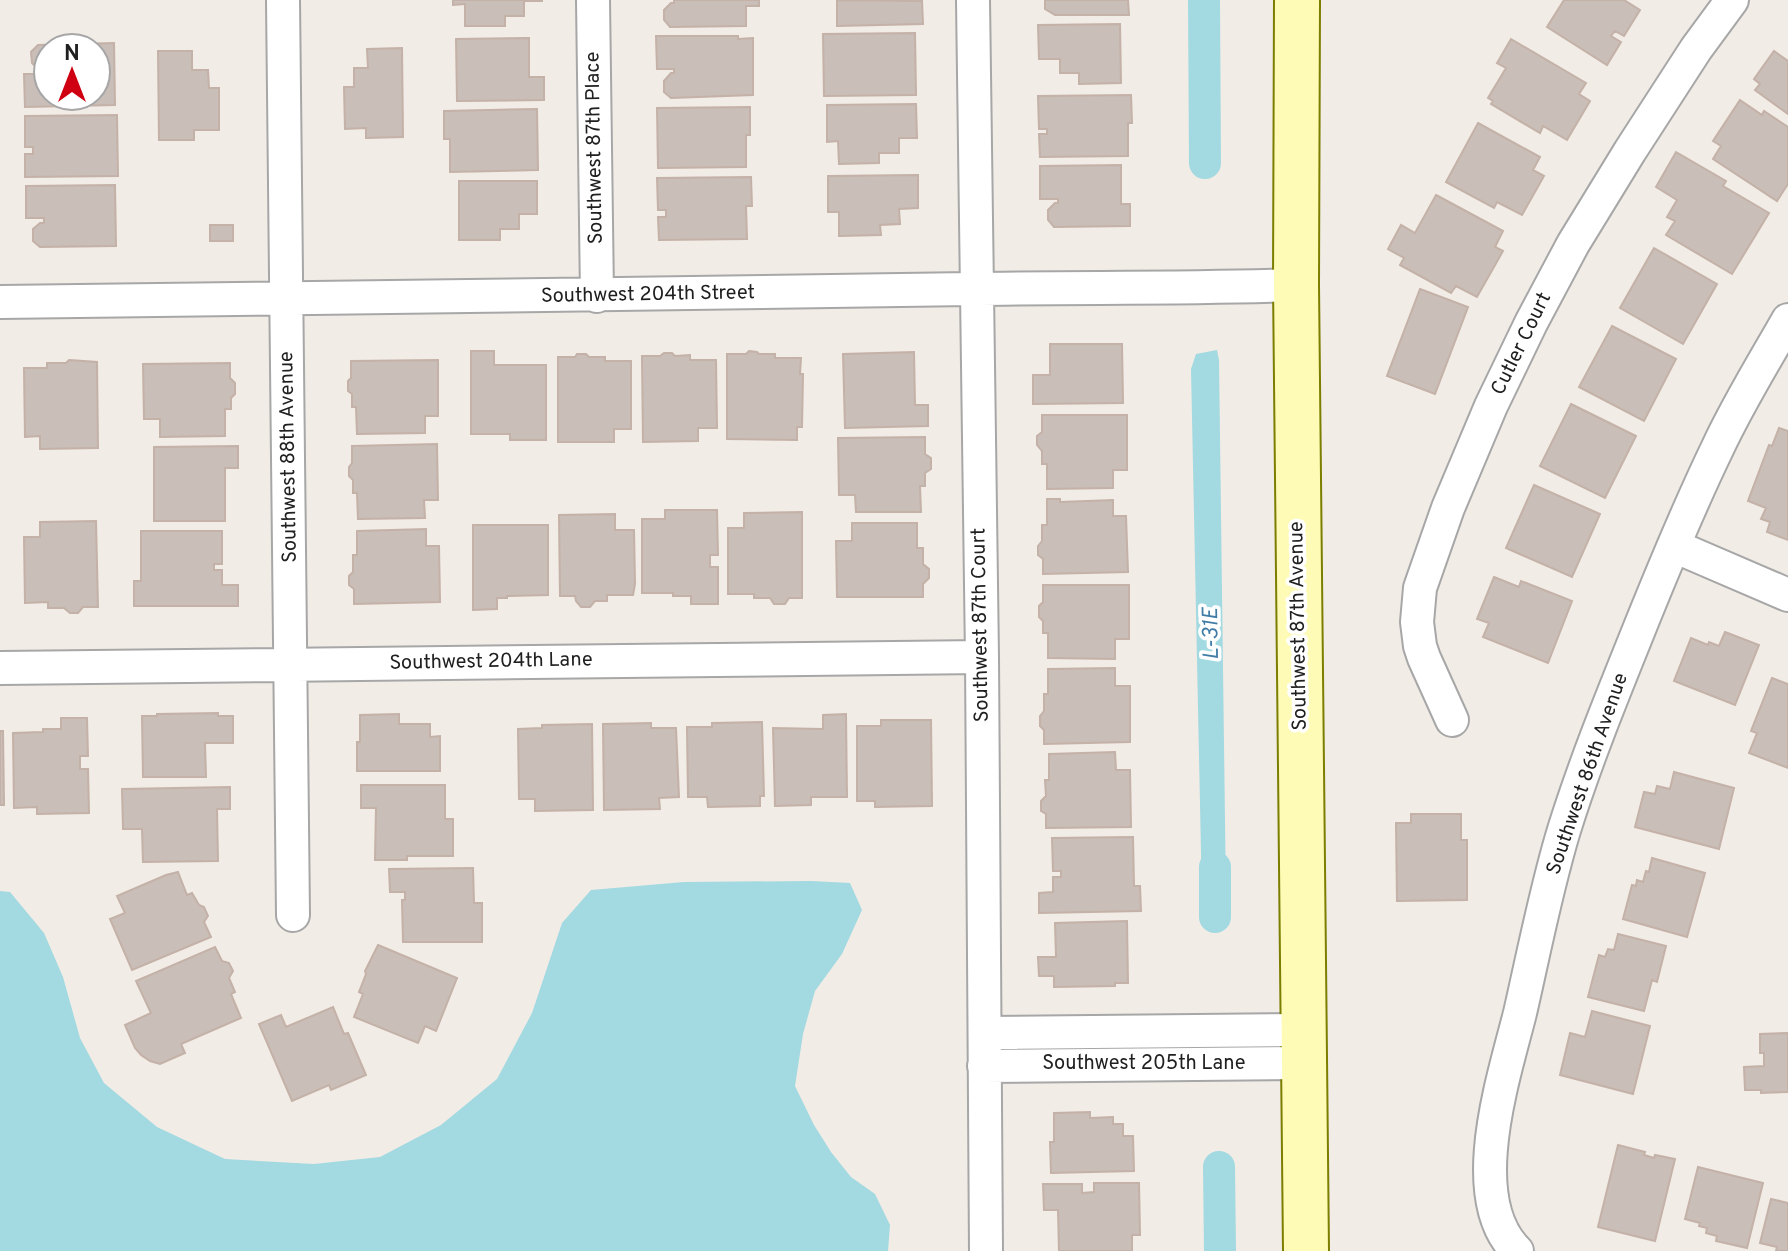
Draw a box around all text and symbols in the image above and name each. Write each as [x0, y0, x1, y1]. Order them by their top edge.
north arrow [32, 32, 112, 112]
text: N [64, 41, 80, 68]
street label: Southwest 87th Place [580, 51, 610, 245]
street label: Southwest 204th Street [541, 280, 755, 310]
street label: Cutler Court [1486, 288, 1558, 400]
street label: Southwest 88th Avenue [274, 351, 304, 563]
street label: Southwest 87th Avenue [1284, 521, 1314, 731]
street label: Southwest 87th Court [966, 527, 996, 723]
water label: L-31E [1198, 606, 1226, 660]
street label: Southwest 204th Lane [389, 647, 593, 677]
street label: Southwest 86th Avenue [1541, 670, 1635, 878]
street label: Southwest 205th Lane [1042, 1051, 1246, 1077]

